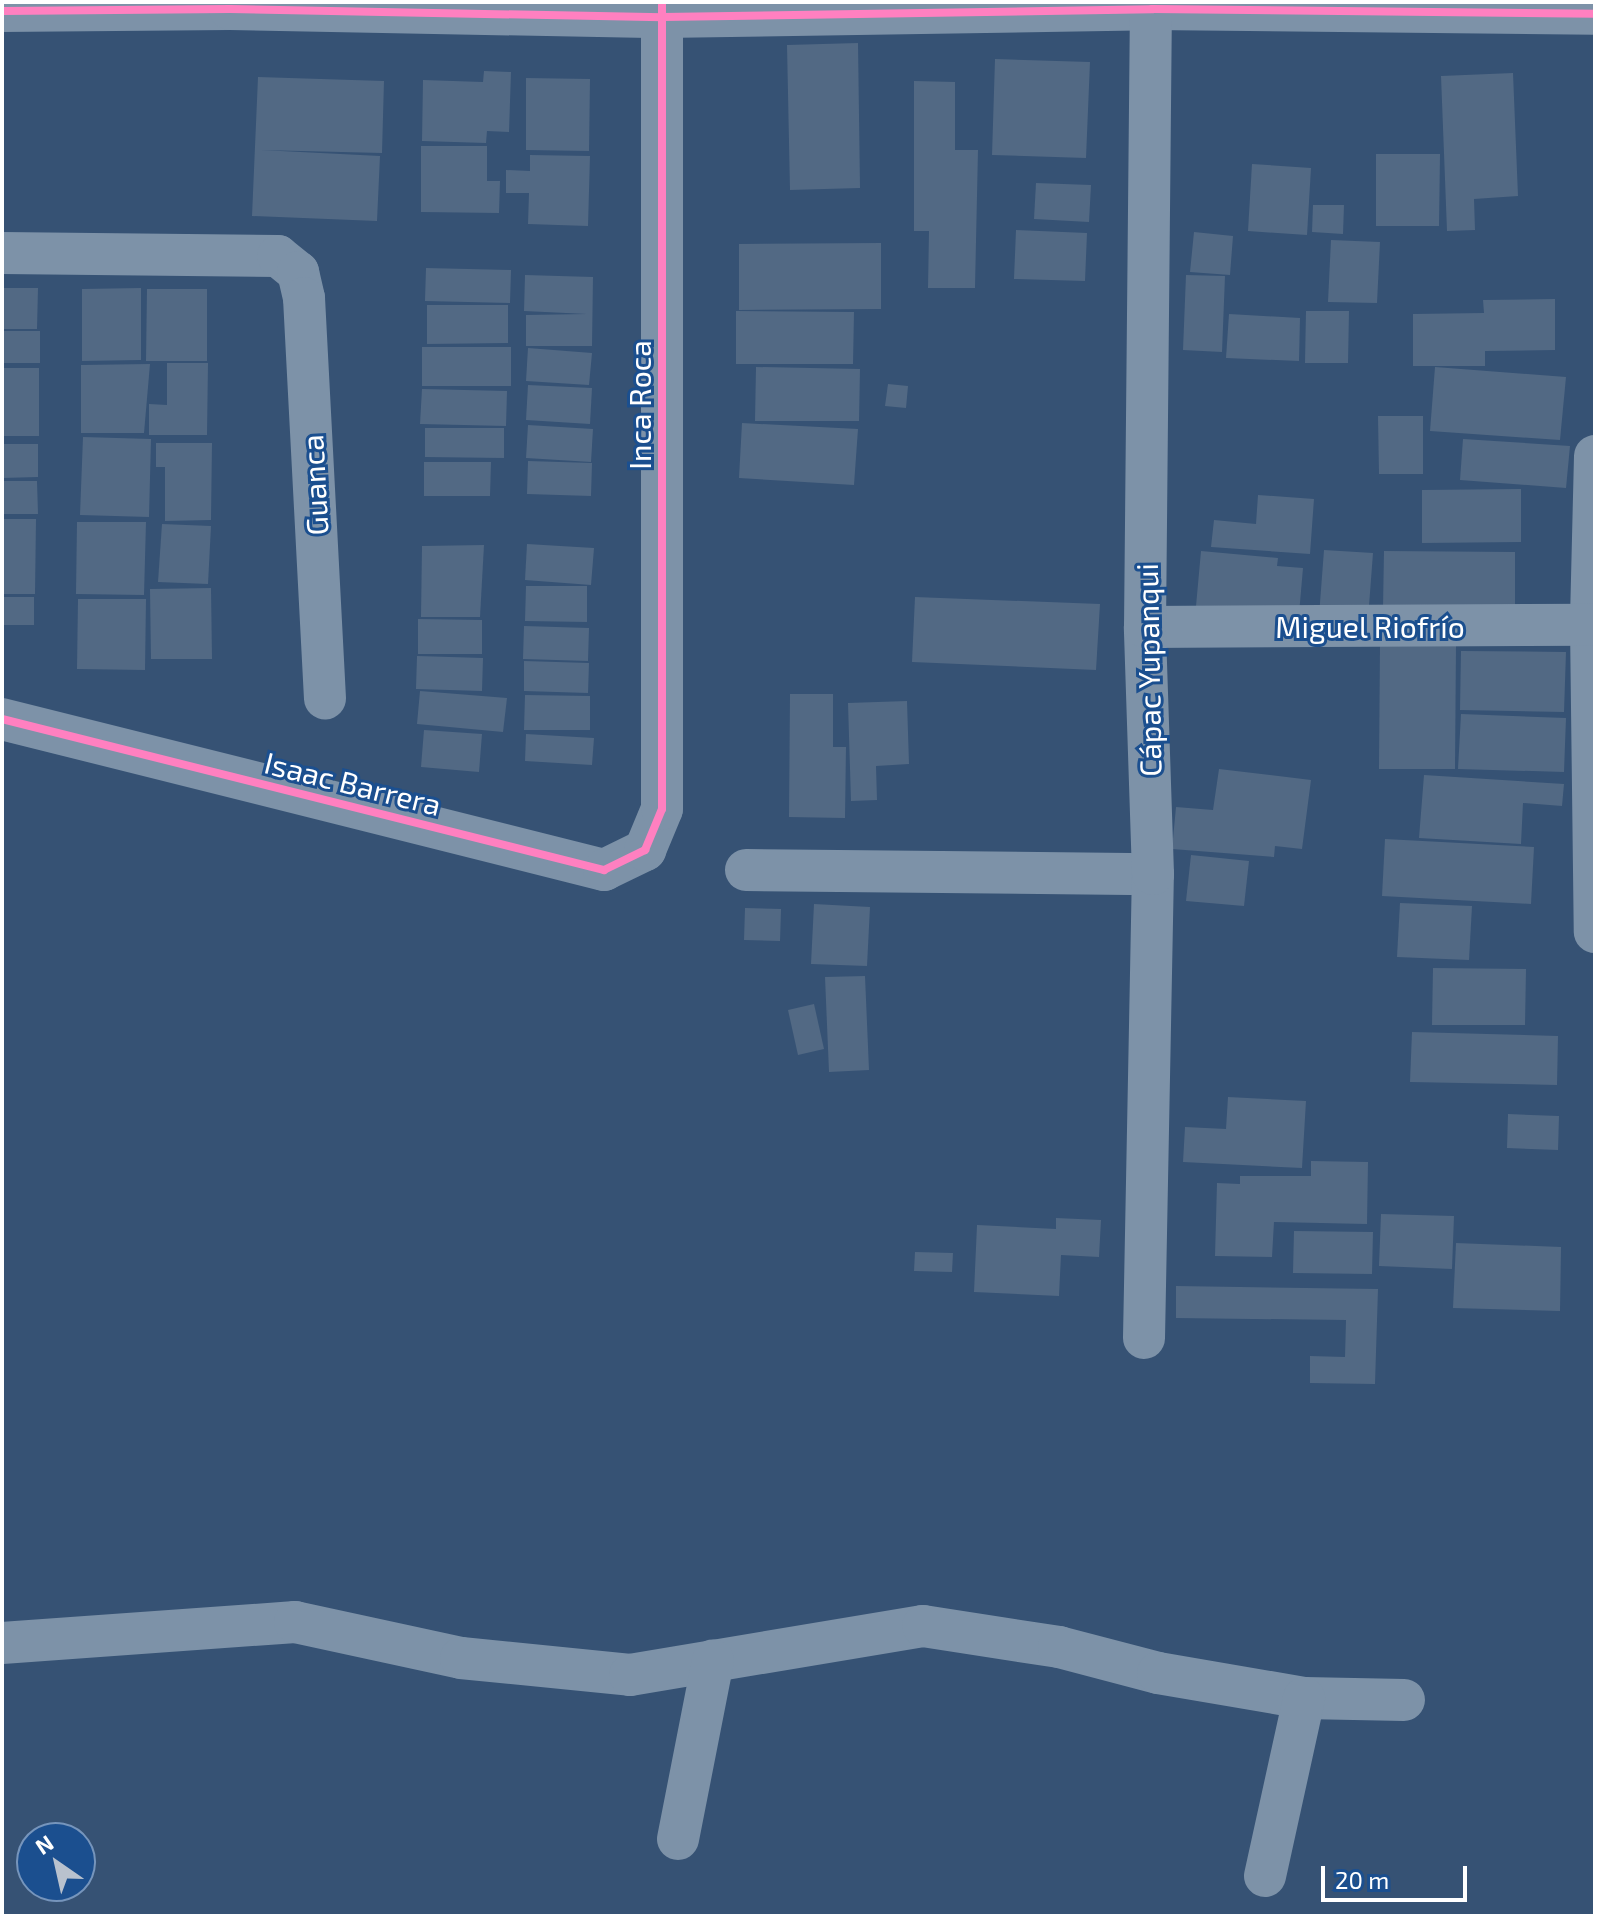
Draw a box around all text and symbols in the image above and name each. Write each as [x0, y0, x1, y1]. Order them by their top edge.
street label: Inca Roca [621, 340, 657, 470]
street label: Guanca [293, 434, 335, 536]
street label: Cápac Yupanqui [1128, 563, 1168, 777]
street label: Miguel Riofrío [1275, 608, 1465, 644]
street label: Isaac Barrera [261, 744, 445, 822]
north arrow [16, 1822, 96, 1902]
text: N [30, 1829, 58, 1859]
scale bar [1325, 1850, 1471, 1900]
text: 20 m [1335, 1865, 1389, 1894]

